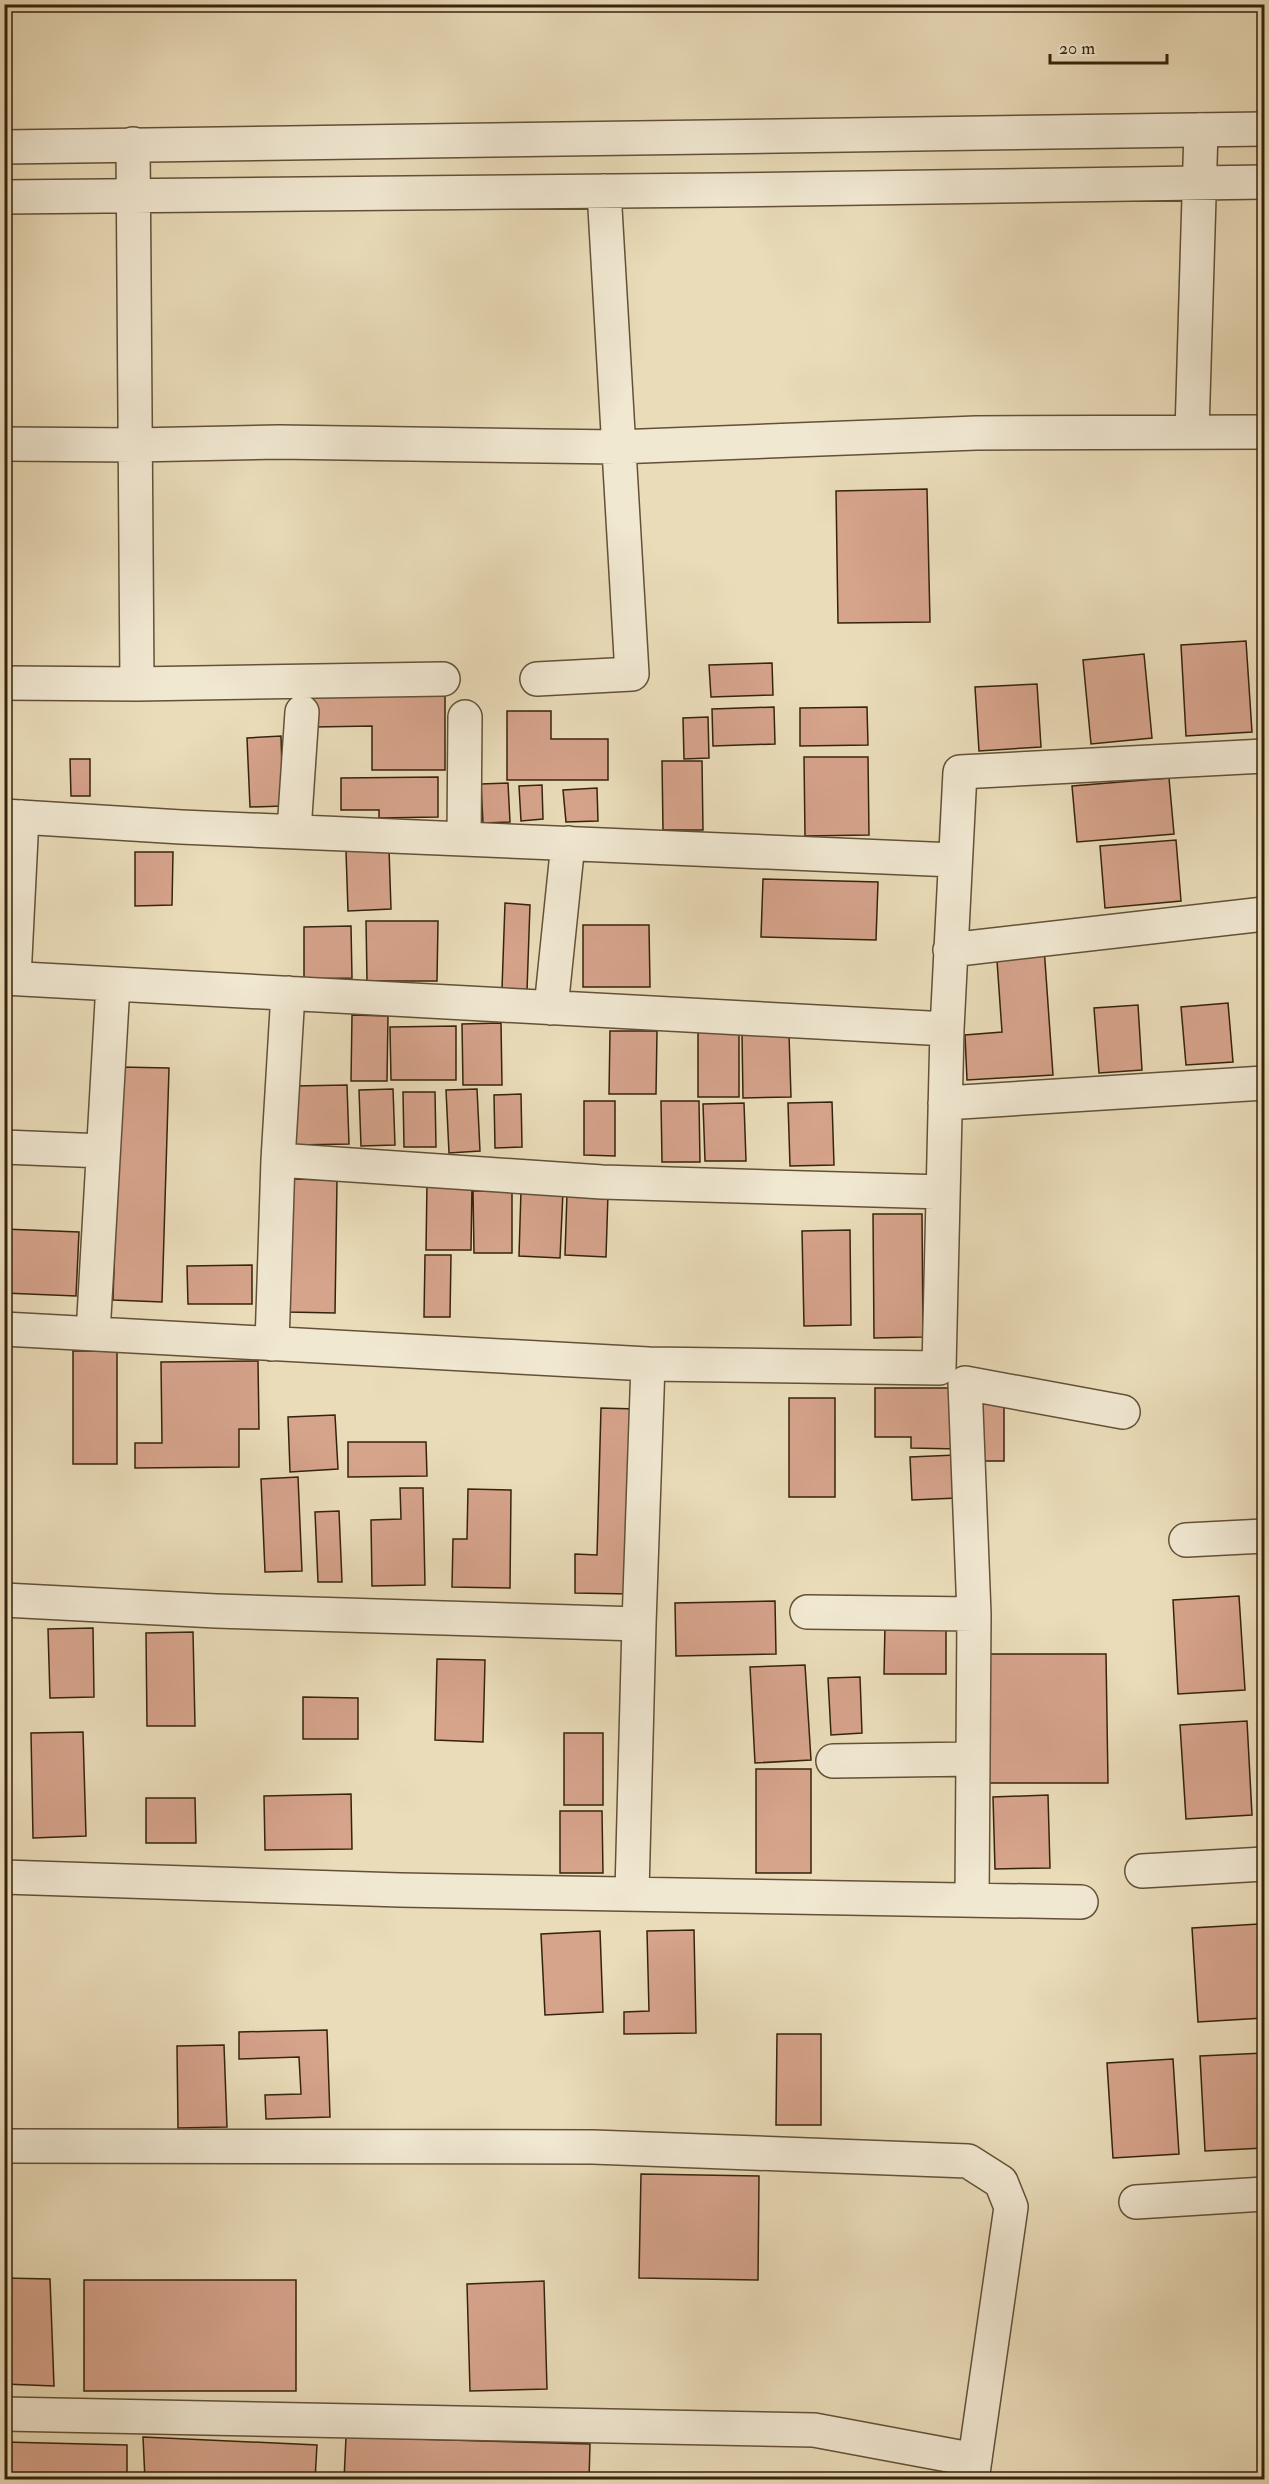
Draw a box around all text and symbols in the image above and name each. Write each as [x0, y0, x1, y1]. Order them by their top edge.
scale bar [1050, 27, 1167, 65]
text: 20 m [1059, 37, 1095, 60]

